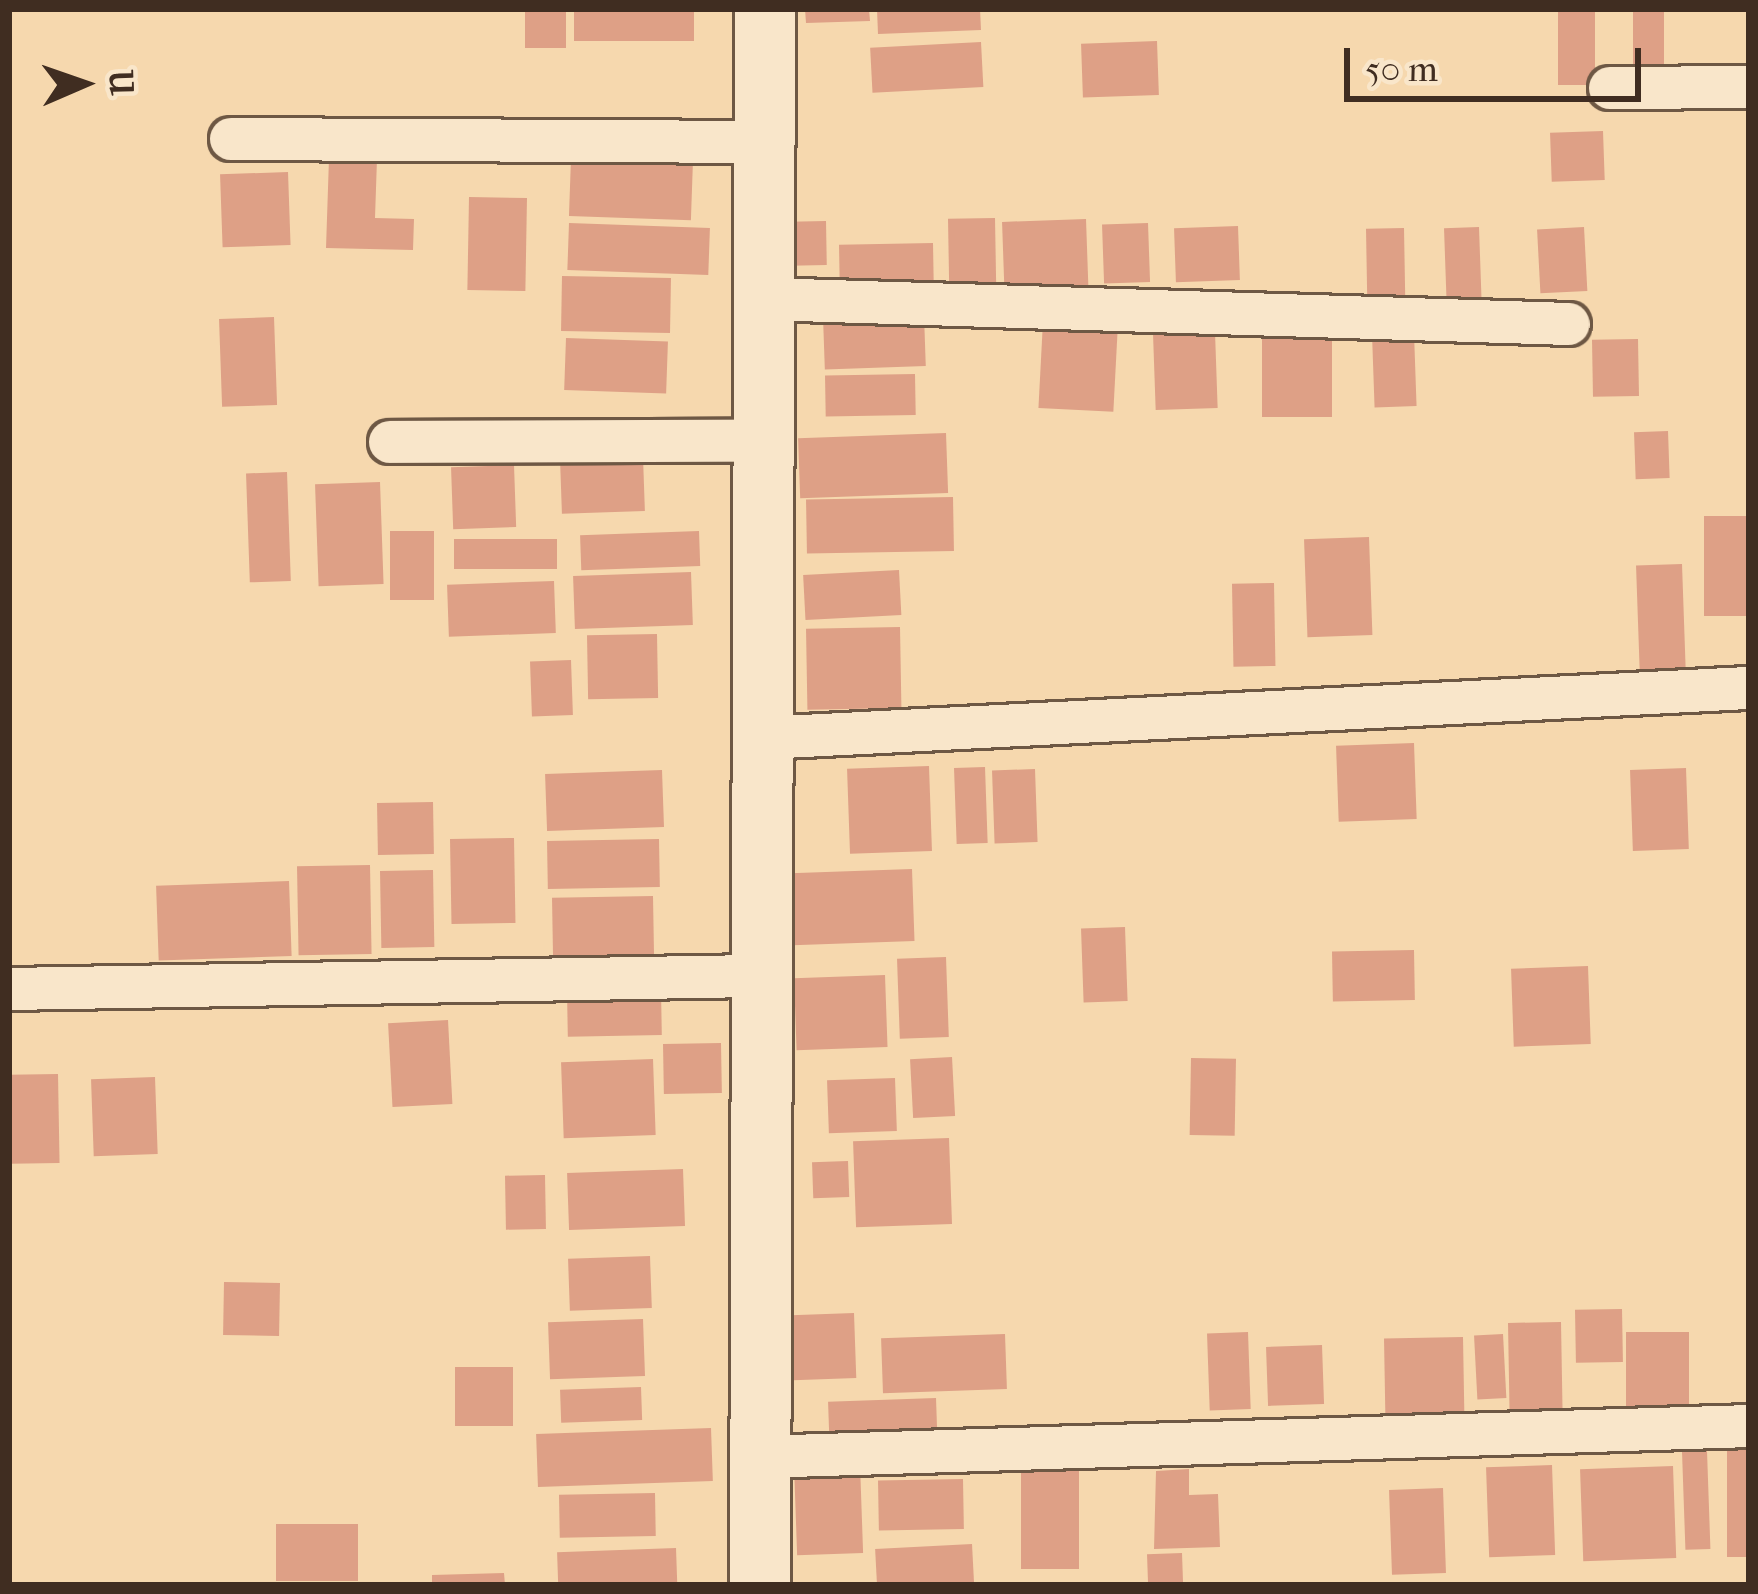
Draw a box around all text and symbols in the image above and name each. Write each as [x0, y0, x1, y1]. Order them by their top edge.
north arrow [24, 24, 144, 144]
scale bar [1350, 24, 1647, 98]
text: 50 m [1365, 48, 1438, 90]
text: U [101, 69, 140, 96]

